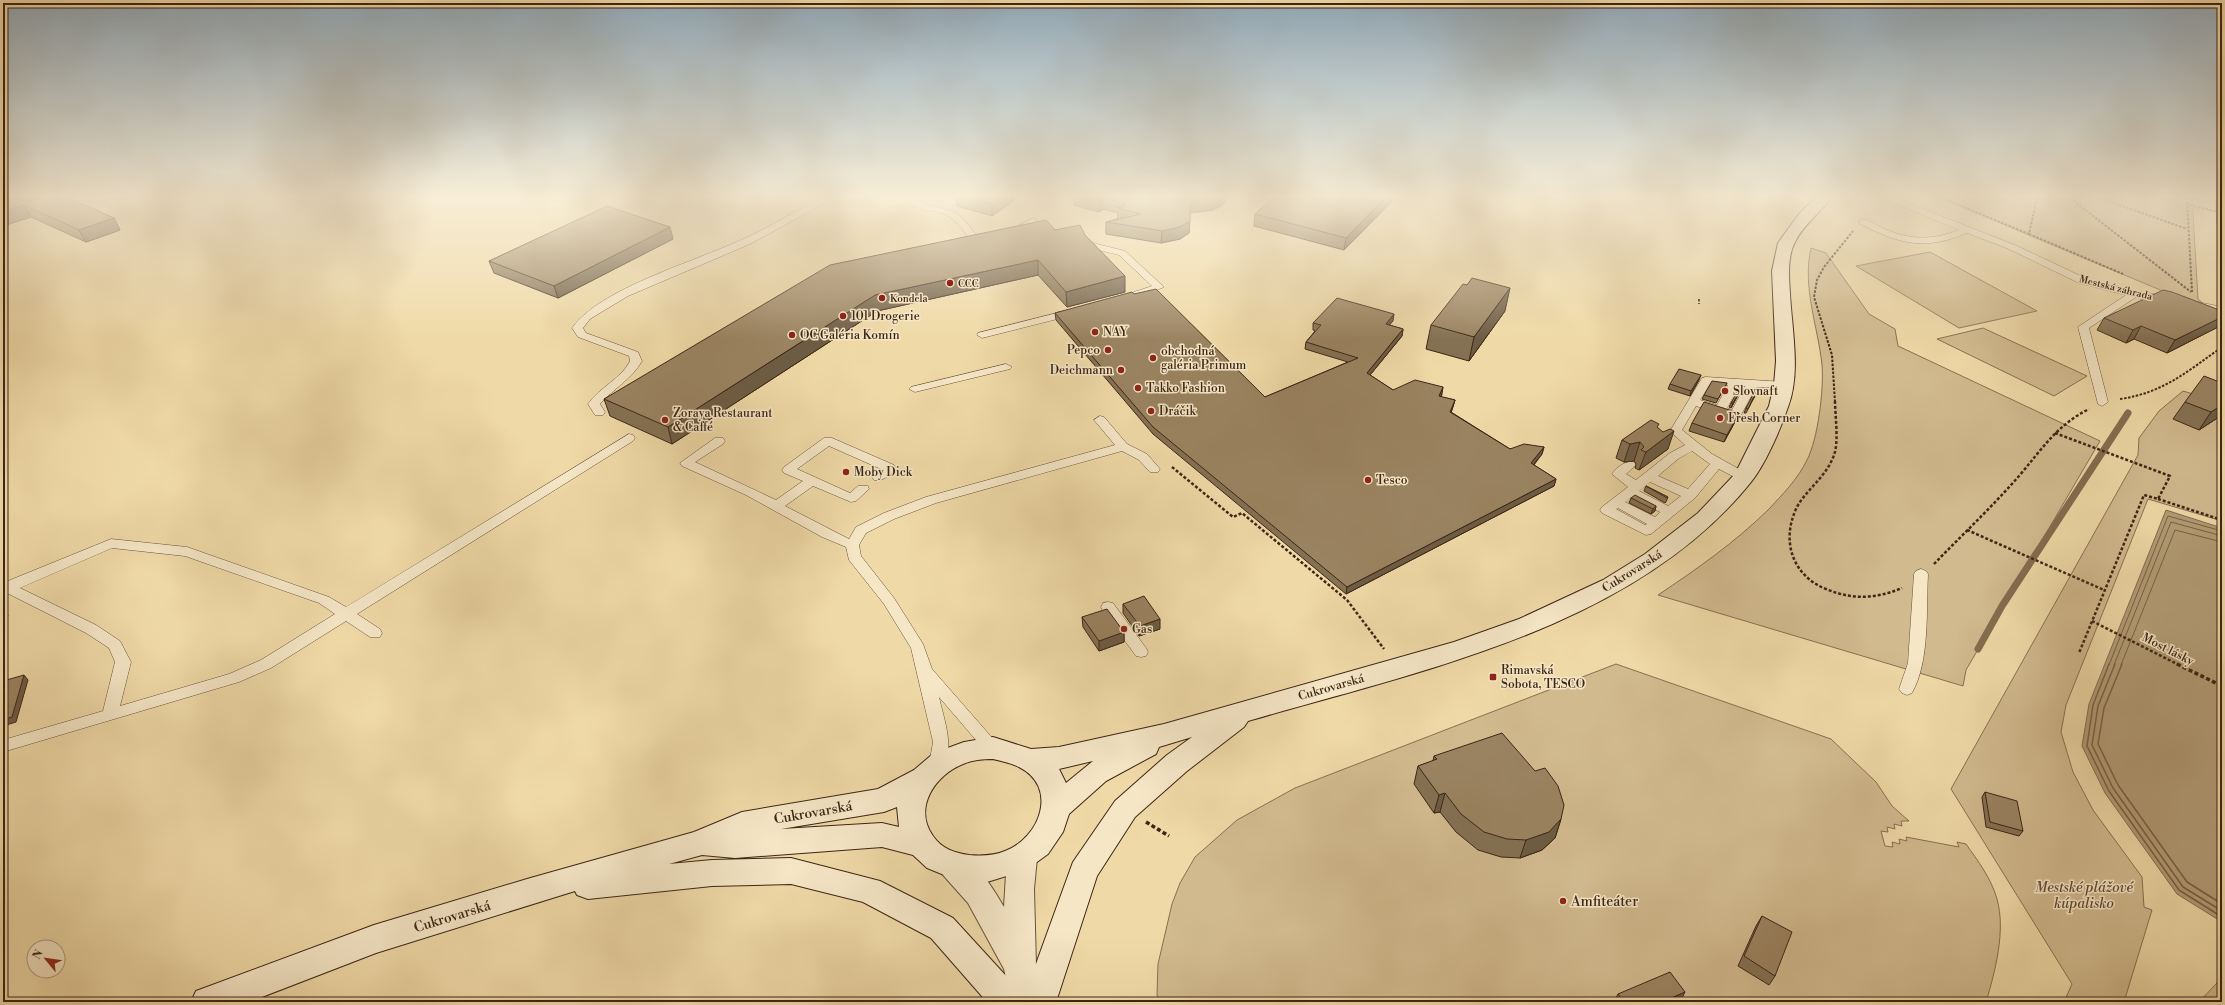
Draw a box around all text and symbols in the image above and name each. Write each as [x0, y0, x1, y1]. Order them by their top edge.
street label: Mestská záhrada [2078, 273, 2154, 303]
marker: CCC [945, 278, 955, 288]
place label: CCC [958, 278, 979, 290]
marker: Kondela [877, 293, 887, 303]
place label: Kondela [890, 293, 928, 305]
place label: 101 Drogerie [851, 309, 920, 324]
marker: 101 Drogerie [838, 311, 848, 321]
place label: NAY [1103, 325, 1129, 340]
marker: NAY [1090, 327, 1100, 337]
place label: OC Galéria Komín [800, 328, 900, 343]
marker: OC Galéria Komín [787, 330, 797, 340]
place label: Pepco [1067, 343, 1100, 358]
place label: obchodná galéria Primum [1161, 344, 1247, 373]
marker: Pepco [1103, 345, 1113, 355]
marker: obchodná galéria Primum [1148, 353, 1158, 363]
place label: Deichmann [1050, 363, 1113, 378]
marker: Deichmann [1116, 365, 1126, 375]
place label: Takko Fashion [1146, 381, 1225, 396]
marker: Takko Fashion [1133, 383, 1143, 393]
place label: Slovnaft [1733, 384, 1779, 399]
marker: Slovnaft [1720, 386, 1730, 396]
place label: Dráčik [1159, 404, 1197, 419]
place label: Zoraya Restaurant & Caffé [673, 406, 773, 435]
marker: Dráčik [1146, 406, 1156, 416]
place label: Fresh Corner [1728, 411, 1801, 426]
marker: Fresh Corner [1715, 413, 1725, 423]
marker: Zoraya Restaurant & Caffé [660, 415, 670, 425]
place label: Moby Dick [854, 465, 913, 480]
marker: Moby Dick [841, 467, 851, 477]
place label: Tesco [1376, 473, 1408, 488]
marker: Tesco [1363, 475, 1373, 485]
street label: Cukrovarská [1599, 547, 1666, 596]
place label: Gas [1132, 622, 1152, 637]
marker: Gas [1119, 624, 1129, 634]
street label: Most lásky [2139, 630, 2196, 669]
place label: Rimavská Sobota, TESCO [1501, 663, 1585, 692]
street label: Cukrovarská [1296, 671, 1367, 704]
marker: Rimavská Sobota, TESCO [1488, 672, 1498, 682]
street label: Cukrovarská [773, 797, 855, 829]
park label: Mestské plážové kúpalisko [2035, 879, 2135, 913]
place label: Amfiteáter [1570, 893, 1638, 911]
street label: Cukrovarská [412, 896, 494, 937]
marker: Amfiteáter [1558, 896, 1568, 906]
north arrow [26, 939, 66, 979]
text: N [30, 947, 47, 962]

